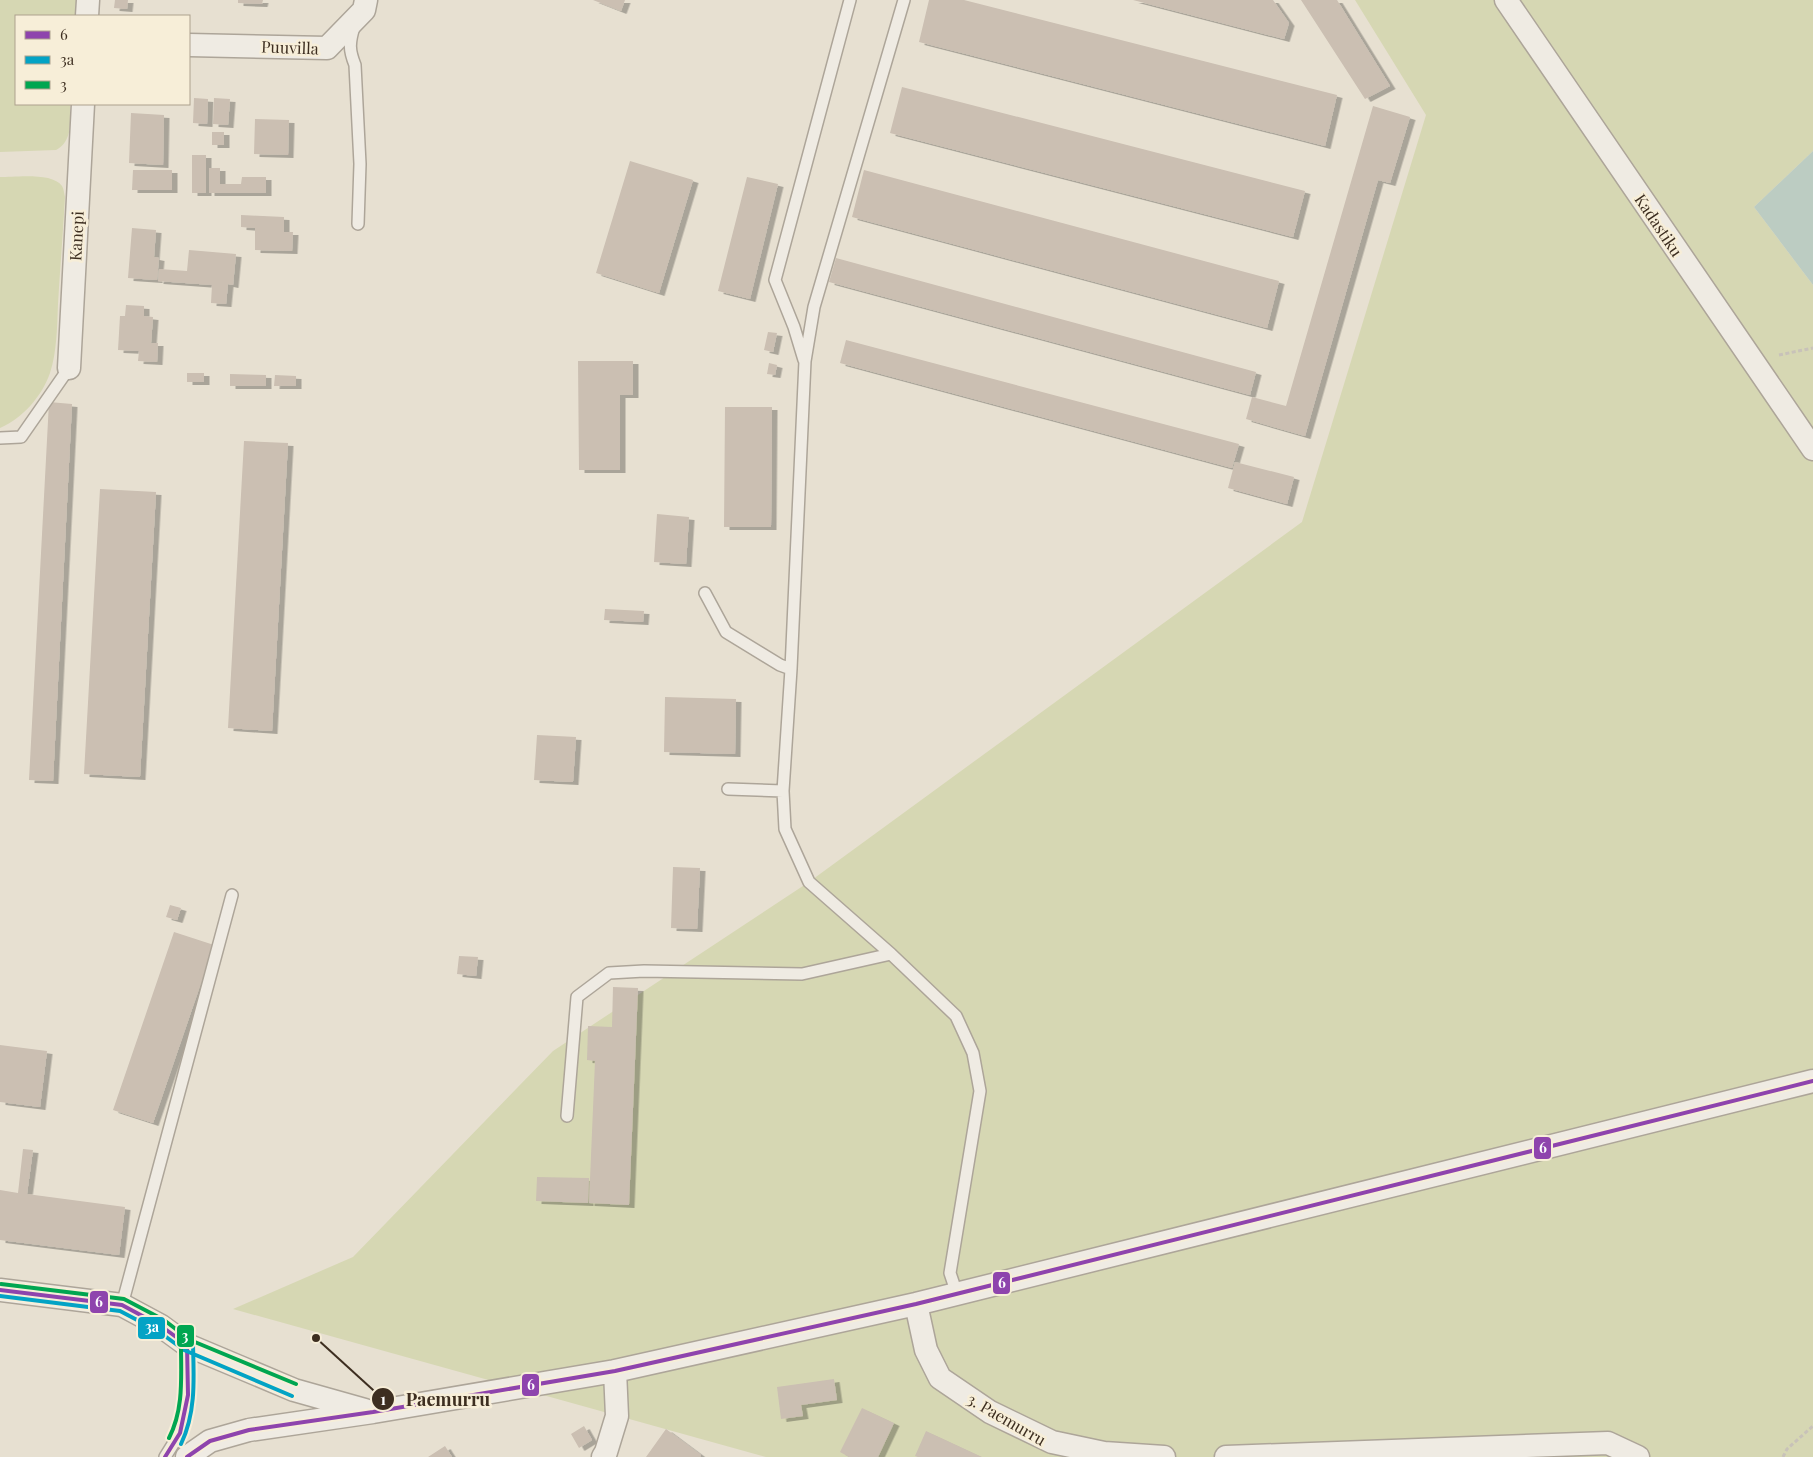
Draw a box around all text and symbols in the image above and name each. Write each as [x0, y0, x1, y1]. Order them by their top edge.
legend [15, 15, 190, 105]
text: 6 [60, 24, 68, 44]
street label: Puuvilla [261, 36, 319, 58]
text: 3a [60, 49, 75, 69]
text: 3 [60, 74, 67, 94]
street label: Kadastiku [1630, 190, 1688, 260]
street label: Kanepi [64, 210, 88, 262]
line badge: 6 [1533, 1136, 1552, 1160]
text: 6 [1539, 1138, 1547, 1157]
line badge: 6 [992, 1271, 1011, 1295]
text: 6 [998, 1273, 1006, 1292]
line badge: 6 [89, 1290, 109, 1314]
text: 6 [95, 1292, 103, 1311]
line badge: 3a [137, 1316, 166, 1340]
text: 3a [145, 1317, 160, 1336]
line badge: 3 [176, 1324, 195, 1348]
text: 3 [182, 1326, 189, 1345]
line badge: 6 [521, 1373, 540, 1397]
text: 6 [527, 1375, 535, 1394]
callout: Paemurru [370, 1383, 500, 1416]
text: Paemurru [406, 1387, 490, 1411]
street label: 3. Paemurru [964, 1388, 1050, 1450]
text: 1 [380, 1389, 386, 1409]

